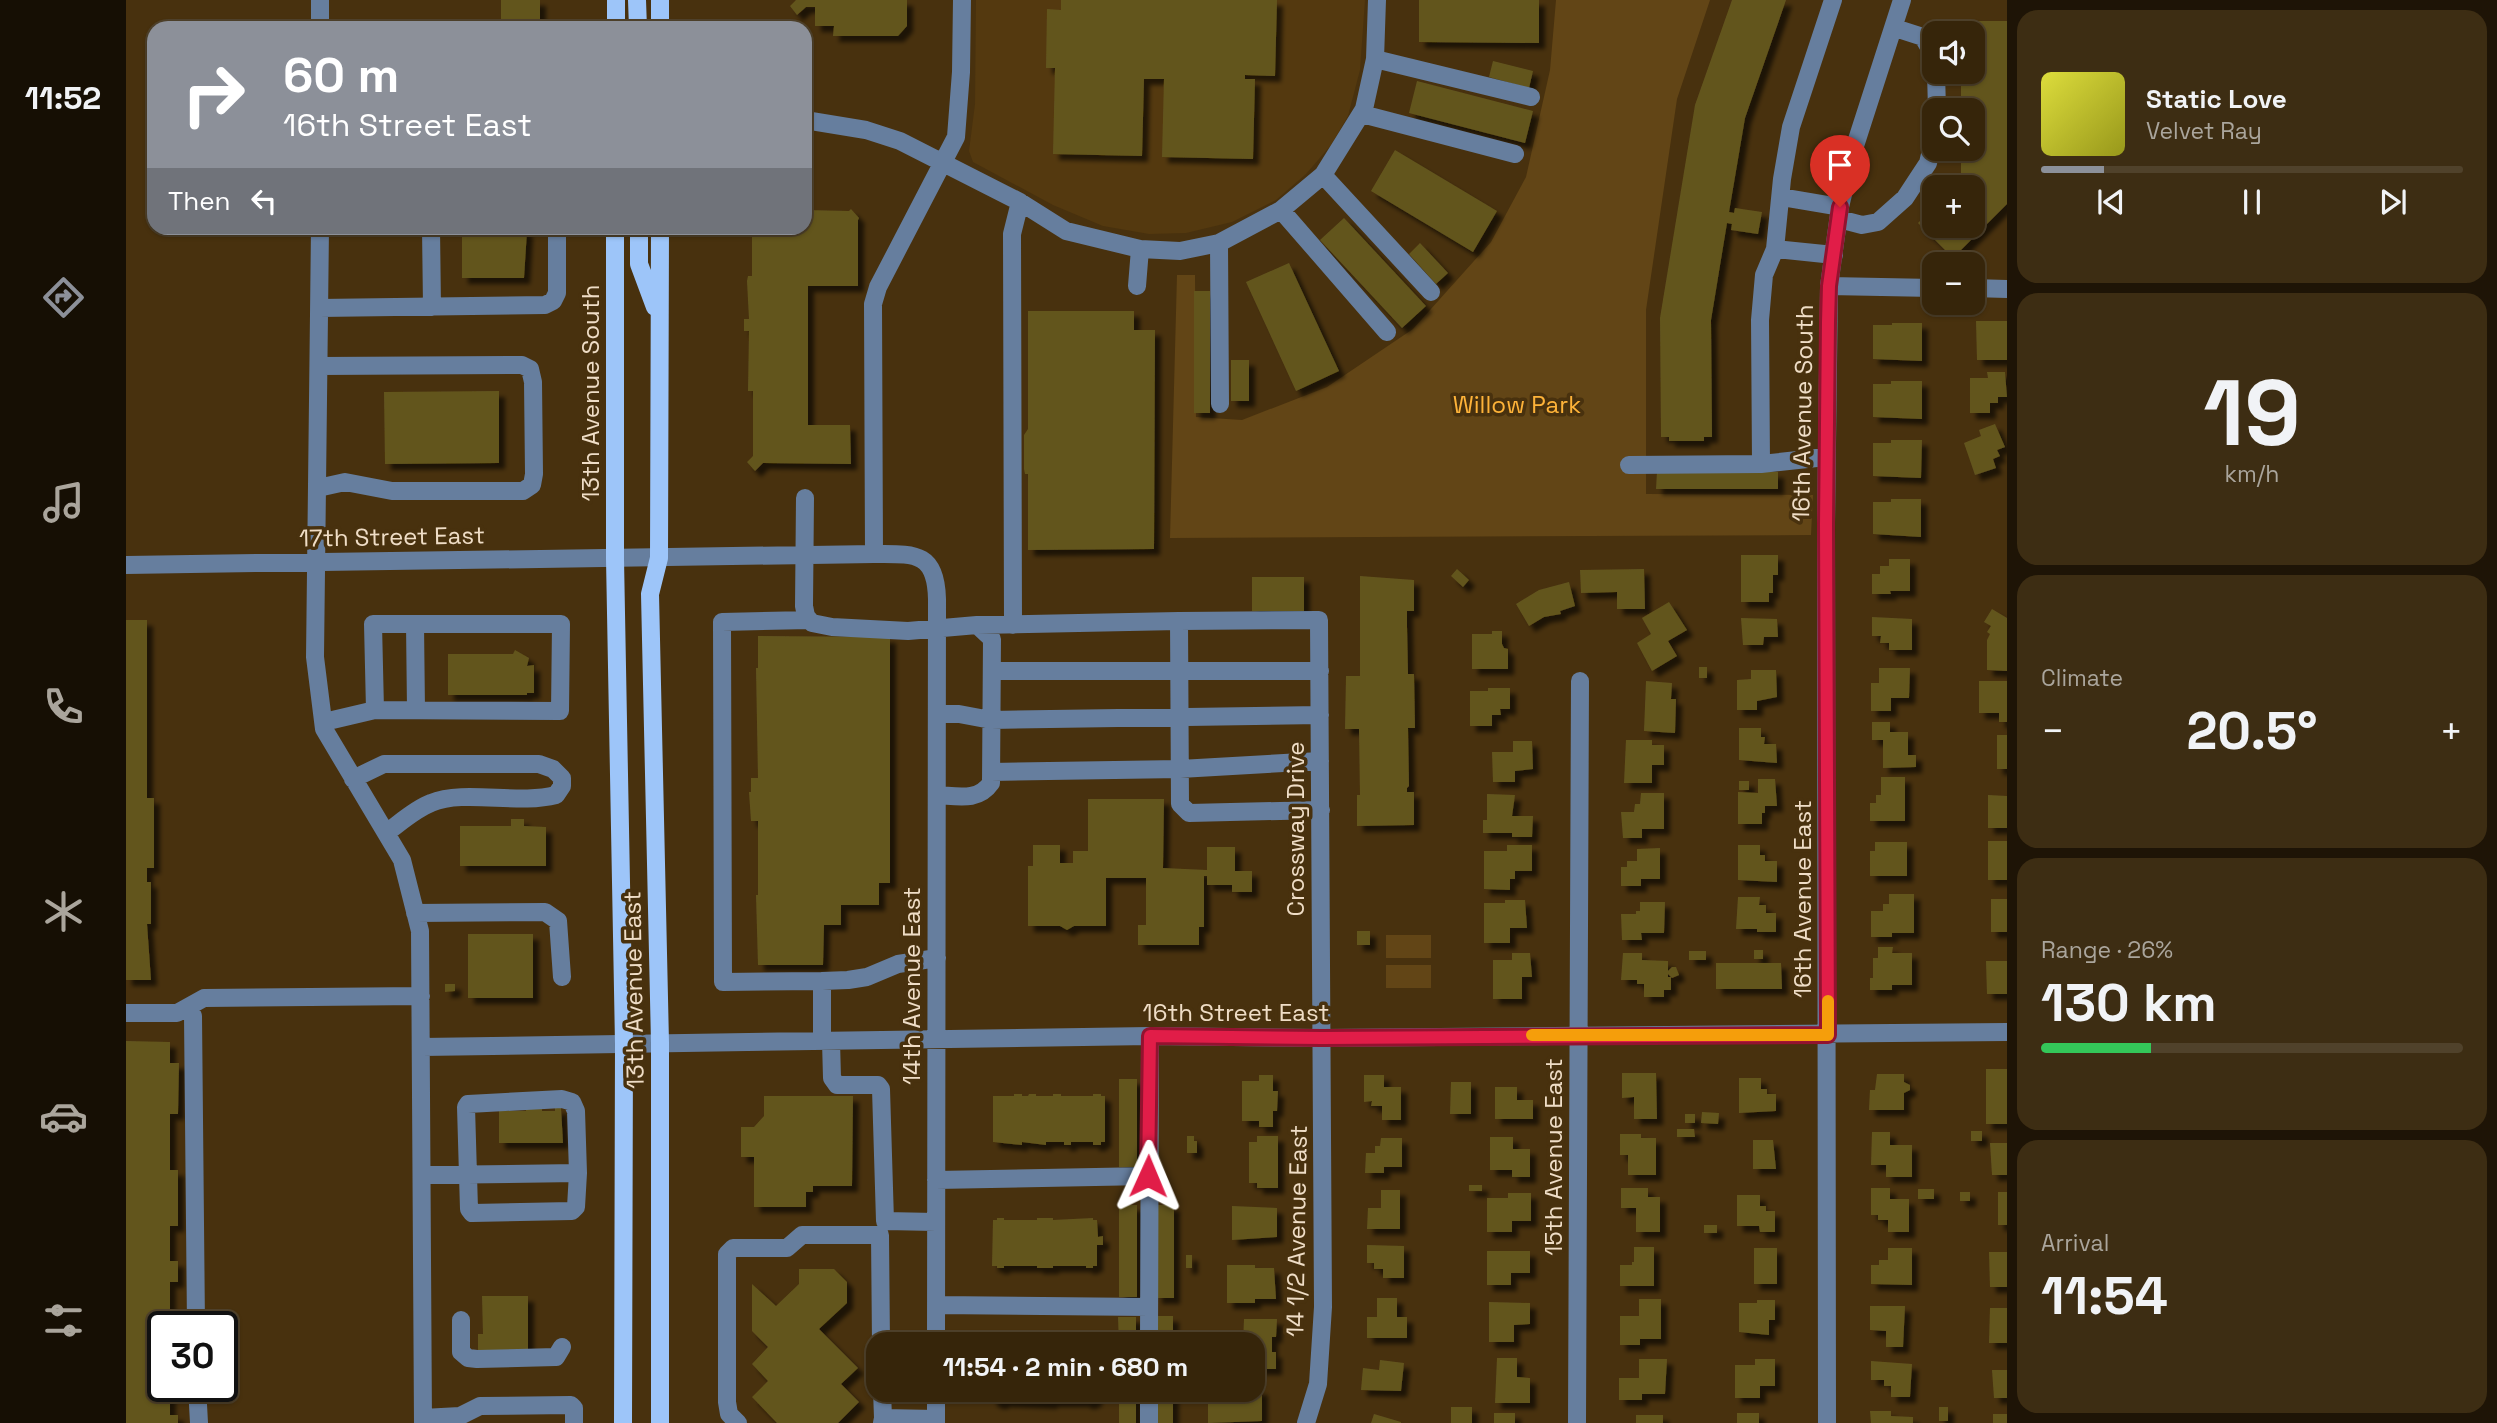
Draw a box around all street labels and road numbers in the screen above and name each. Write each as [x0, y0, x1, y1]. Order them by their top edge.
street label: 13th Avenue South [575, 284, 606, 502]
street label: 16th Avenue South [1785, 304, 1820, 522]
street label: 17th Street East [299, 519, 485, 554]
street label: Crossway Drive [1280, 742, 1311, 916]
street label: 16th Avenue East [1787, 800, 1818, 998]
street label: 14th Avenue East [896, 887, 927, 1085]
street label: 13th Avenue East [616, 891, 651, 1089]
street label: 16th Street East [1143, 997, 1329, 1028]
street label: 15th Avenue East [1538, 1058, 1569, 1256]
street label: 14 1/2 Avenue East [1279, 1125, 1314, 1337]

